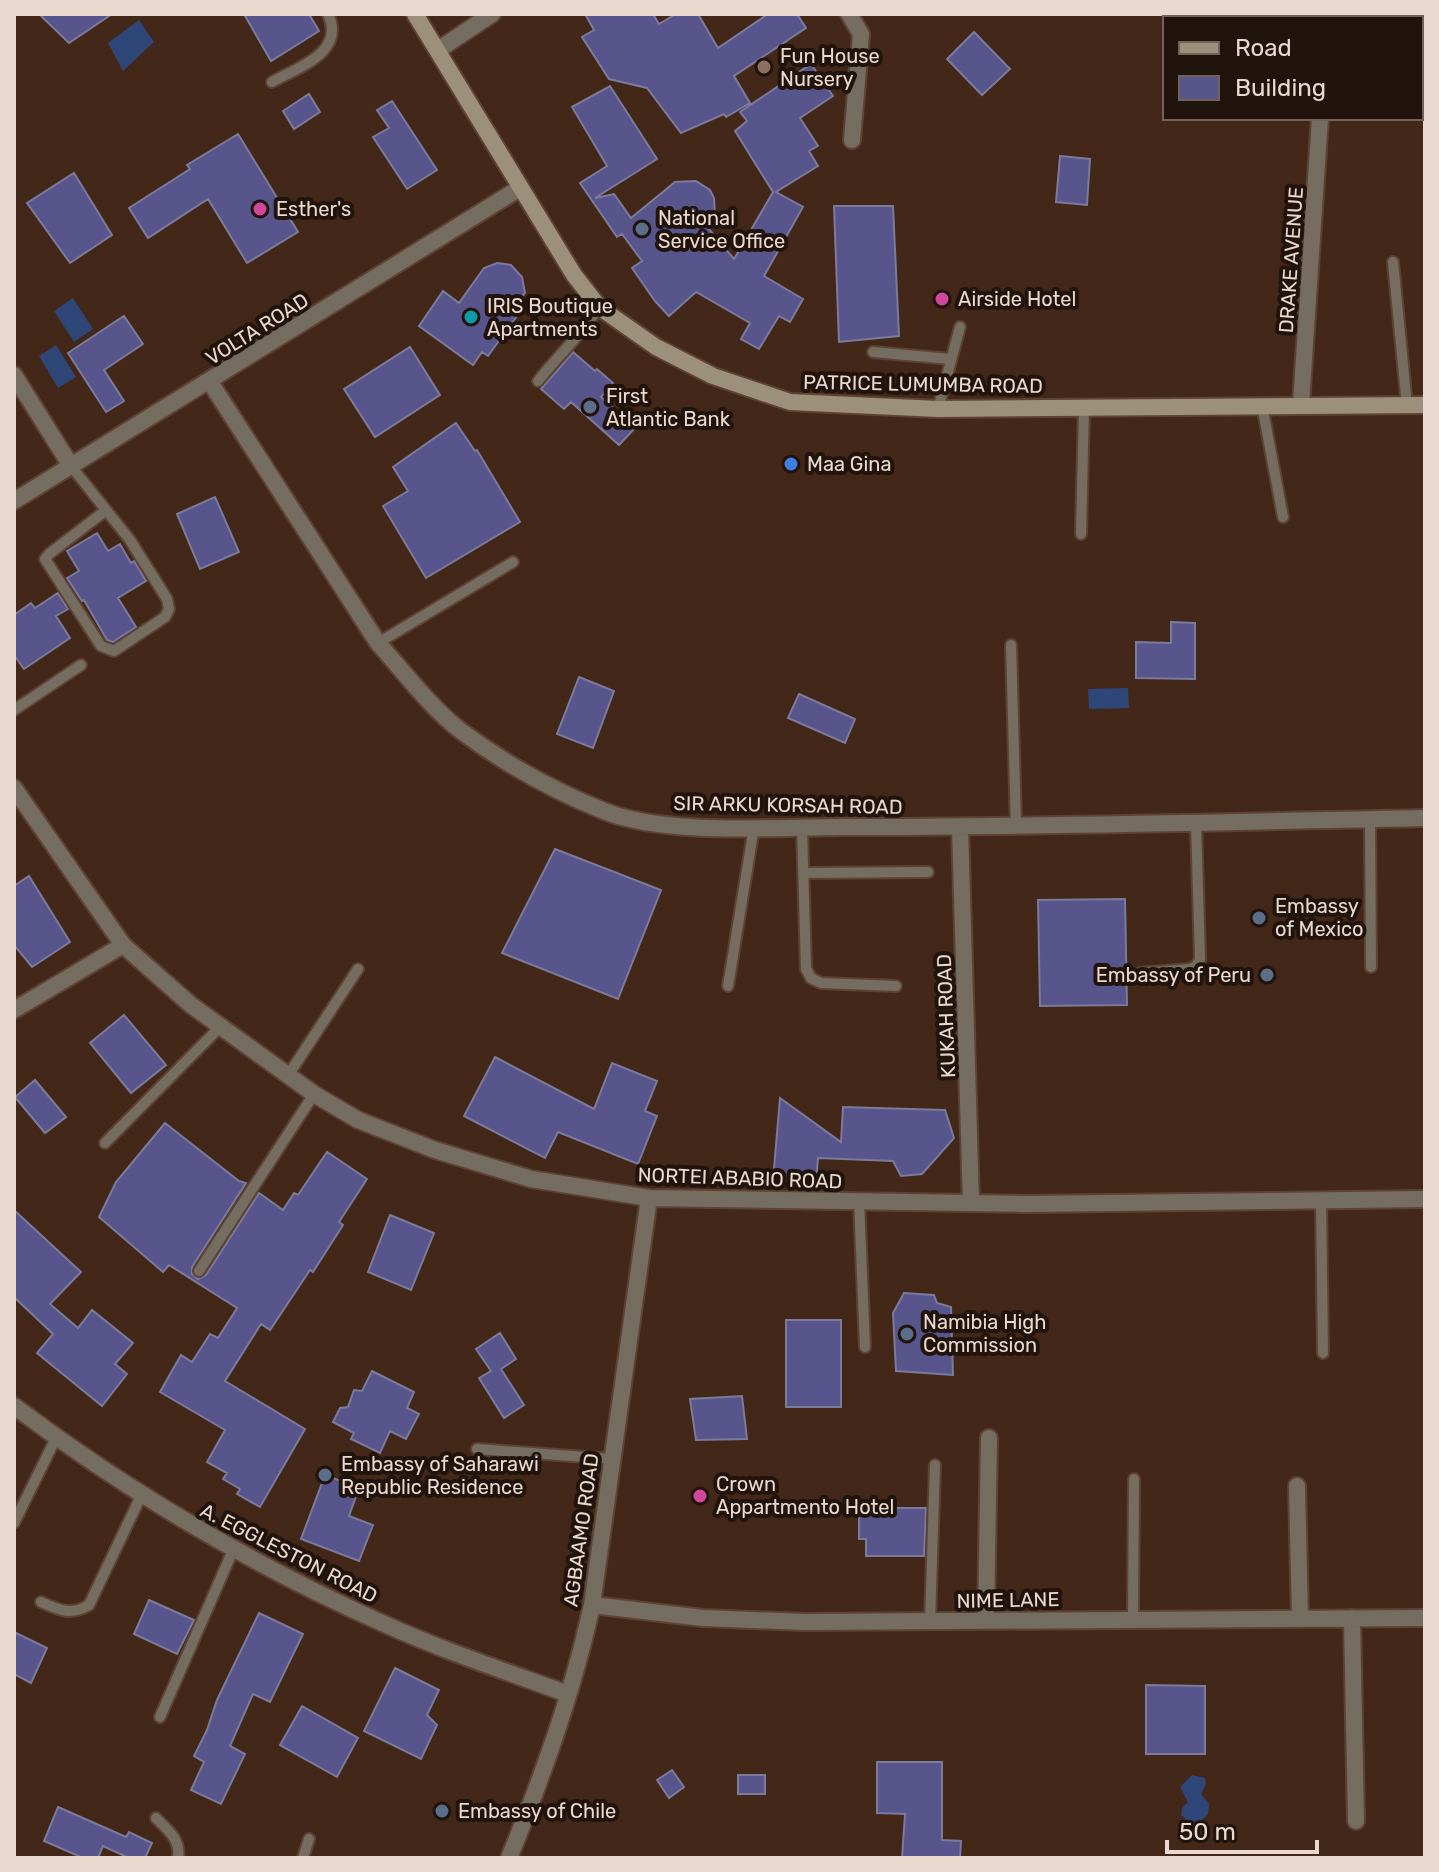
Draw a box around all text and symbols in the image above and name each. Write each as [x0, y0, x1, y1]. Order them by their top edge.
legend [1163, 16, 1423, 120]
text: Road [1235, 34, 1292, 62]
place label: Fun House Nursery [780, 44, 880, 91]
marker: Fun House Nursery [755, 58, 773, 76]
text: Building [1235, 74, 1326, 102]
street label: DRAKE AVENUE [1274, 186, 1308, 334]
place label: Esther's [276, 197, 351, 221]
marker: Esther's [251, 200, 269, 218]
place label: National Service Office [658, 206, 785, 253]
marker: National Service Office [633, 220, 651, 238]
place label: Airside Hotel [958, 287, 1076, 311]
street label: VOLTA ROAD [201, 288, 313, 370]
marker: Airside Hotel [933, 290, 951, 308]
place label: IRIS Boutique Apartments [487, 294, 613, 341]
marker: IRIS Boutique Apartments [462, 308, 480, 326]
street label: PATRICE LUMUMBA ROAD [803, 370, 1043, 398]
place label: First Atlantic Bank [606, 384, 731, 431]
marker: First Atlantic Bank [581, 398, 599, 416]
place label: Maa Gina [807, 452, 891, 476]
marker: Maa Gina [782, 455, 800, 473]
street label: SIR ARKU KORSAH ROAD [673, 791, 903, 819]
place label: Embassy of Mexico [1275, 894, 1364, 941]
marker: Embassy of Mexico [1250, 909, 1268, 927]
street label: KUKAH ROAD [932, 954, 960, 1078]
place label: Embassy of Peru [1096, 963, 1251, 987]
marker: Embassy of Peru [1258, 966, 1276, 984]
street label: NORTEI ABABIO ROAD [637, 1162, 843, 1194]
place label: Namibia High Commission [923, 1310, 1046, 1357]
marker: Namibia High Commission [898, 1325, 916, 1343]
place label: Embassy of Saharawi Republic Residence [341, 1452, 539, 1499]
street label: AGBAAMO ROAD [558, 1452, 604, 1608]
marker: Embassy of Saharawi Republic Residence [316, 1466, 334, 1484]
place label: Crown Appartmento Hotel [716, 1472, 894, 1519]
marker: Crown Appartmento Hotel [691, 1487, 709, 1505]
street label: A. EGGLESTON ROAD [196, 1498, 382, 1608]
street label: NIME LANE [956, 1587, 1060, 1613]
place label: Embassy of Chile [458, 1799, 616, 1823]
marker: Embassy of Chile [433, 1802, 451, 1820]
scale bar [1167, 1804, 1317, 1854]
text: 50 m [1179, 1818, 1236, 1846]

